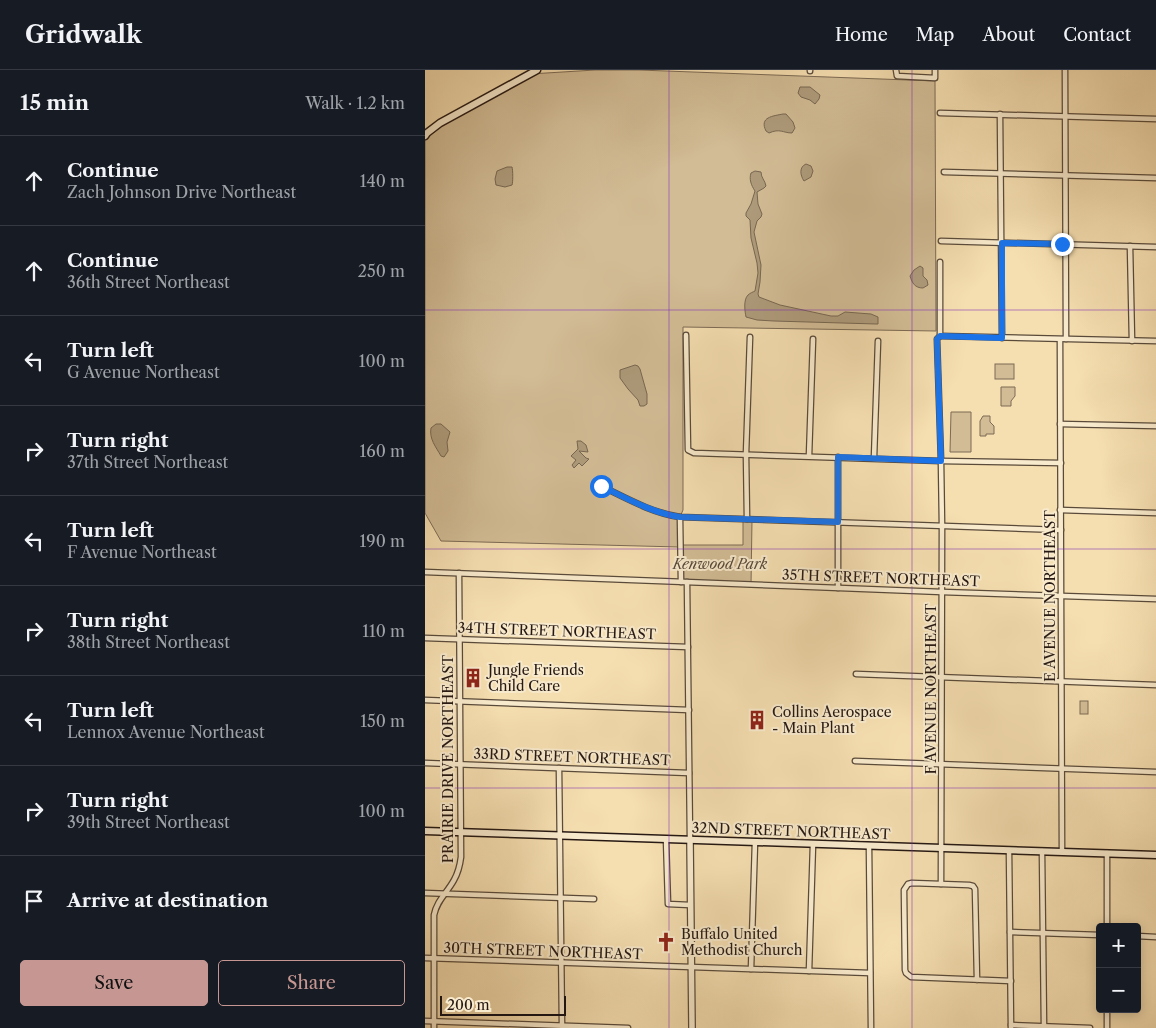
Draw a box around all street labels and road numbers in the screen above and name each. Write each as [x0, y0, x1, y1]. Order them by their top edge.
street label: E AVENUE NORTHEAST [1041, 510, 1059, 682]
street label: 35TH STREET NORTHEAST [782, 566, 981, 590]
street label: F AVENUE NORTHEAST [922, 603, 940, 774]
street label: 34TH STREET NORTHEAST [457, 619, 657, 643]
street label: PRAIRIE DRIVE NORTHEAST [439, 654, 457, 863]
street label: 33RD STREET NORTHEAST [473, 745, 671, 769]
street label: 32ND STREET NORTHEAST [691, 819, 891, 843]
street label: 30TH STREET NORTHEAST [443, 939, 643, 963]

